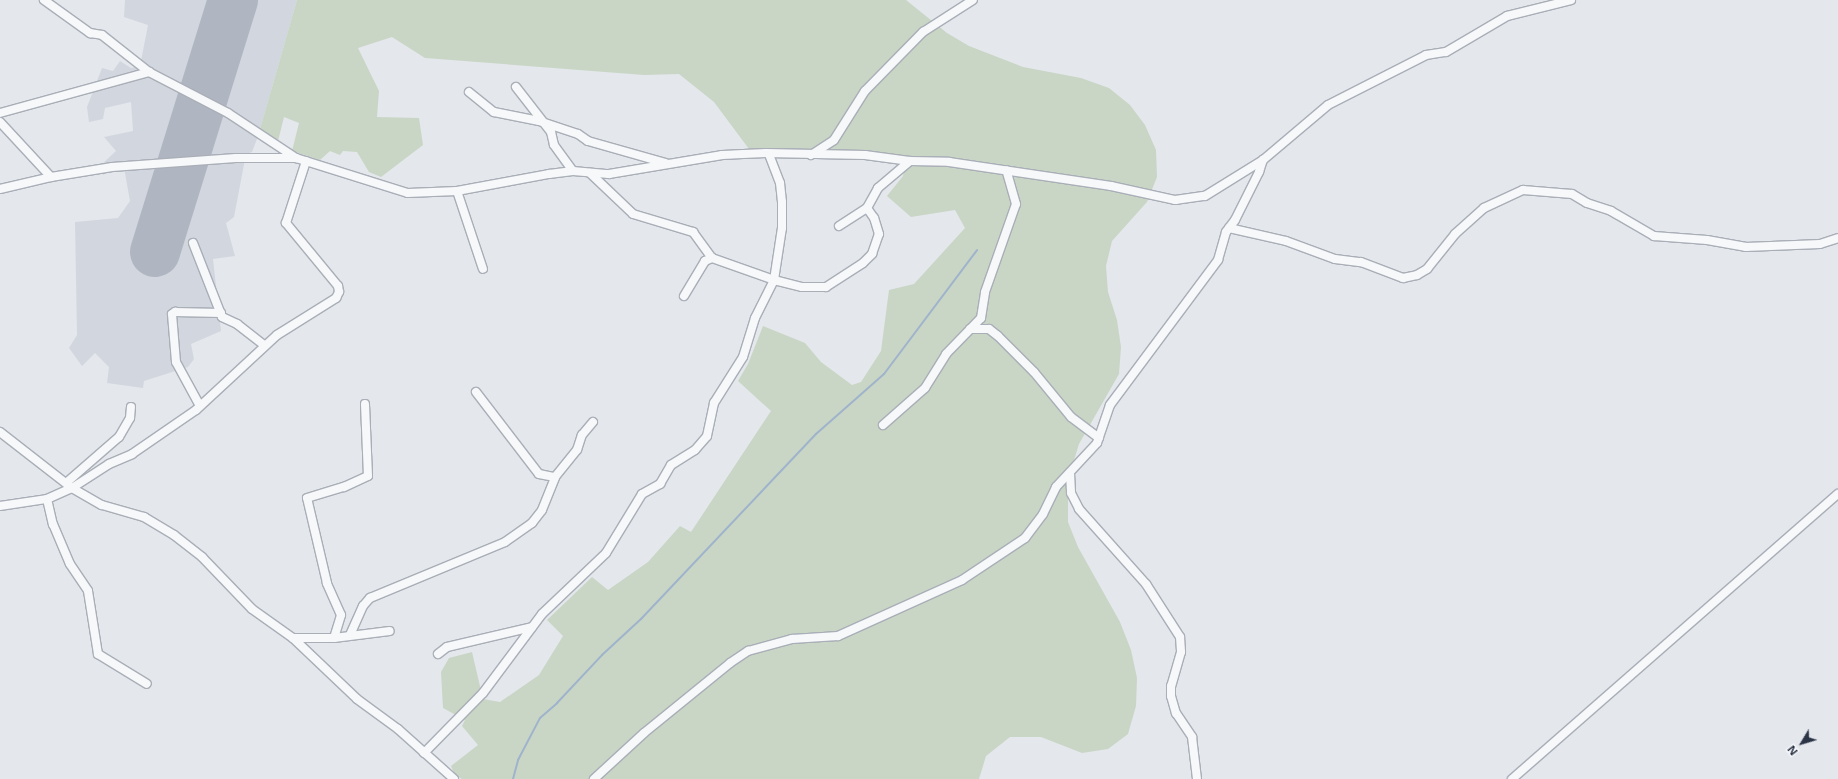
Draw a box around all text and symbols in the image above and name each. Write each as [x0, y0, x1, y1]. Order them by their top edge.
north arrow [1782, 723, 1822, 763]
text: N [1783, 743, 1801, 759]

